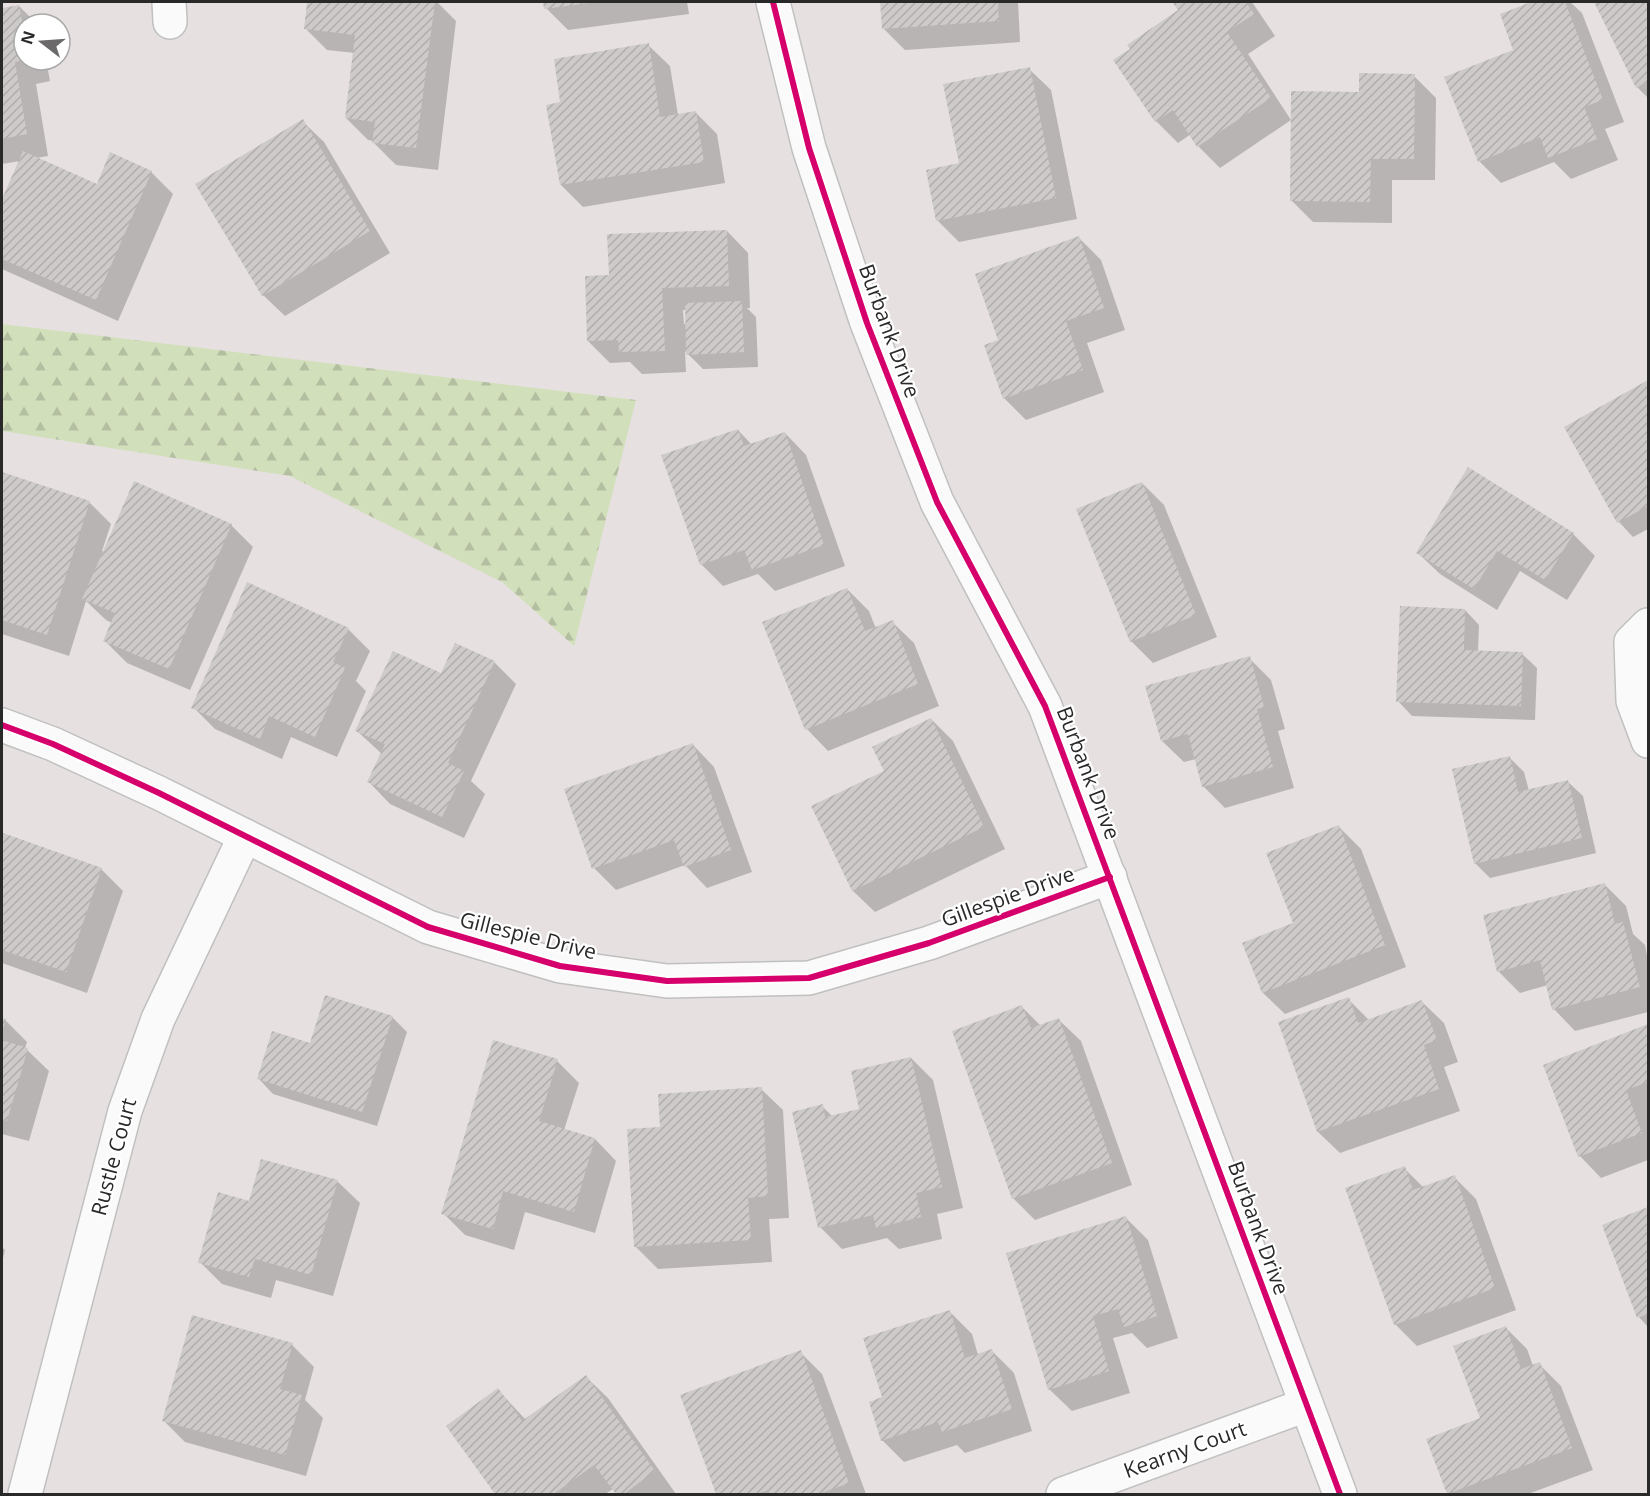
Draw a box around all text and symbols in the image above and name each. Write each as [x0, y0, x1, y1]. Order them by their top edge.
north arrow [12, 12, 72, 72]
text: N [15, 28, 40, 47]
street label: Burbank Drive [853, 260, 927, 401]
street label: Burbank Drive [1051, 702, 1127, 843]
street label: Gillespie Drive [937, 859, 1078, 933]
street label: Gillespie Drive [457, 905, 599, 966]
street label: Rustle Court [84, 1095, 142, 1219]
street label: Burbank Drive [1222, 1157, 1296, 1298]
street label: Kearny Court [1119, 1414, 1250, 1484]

